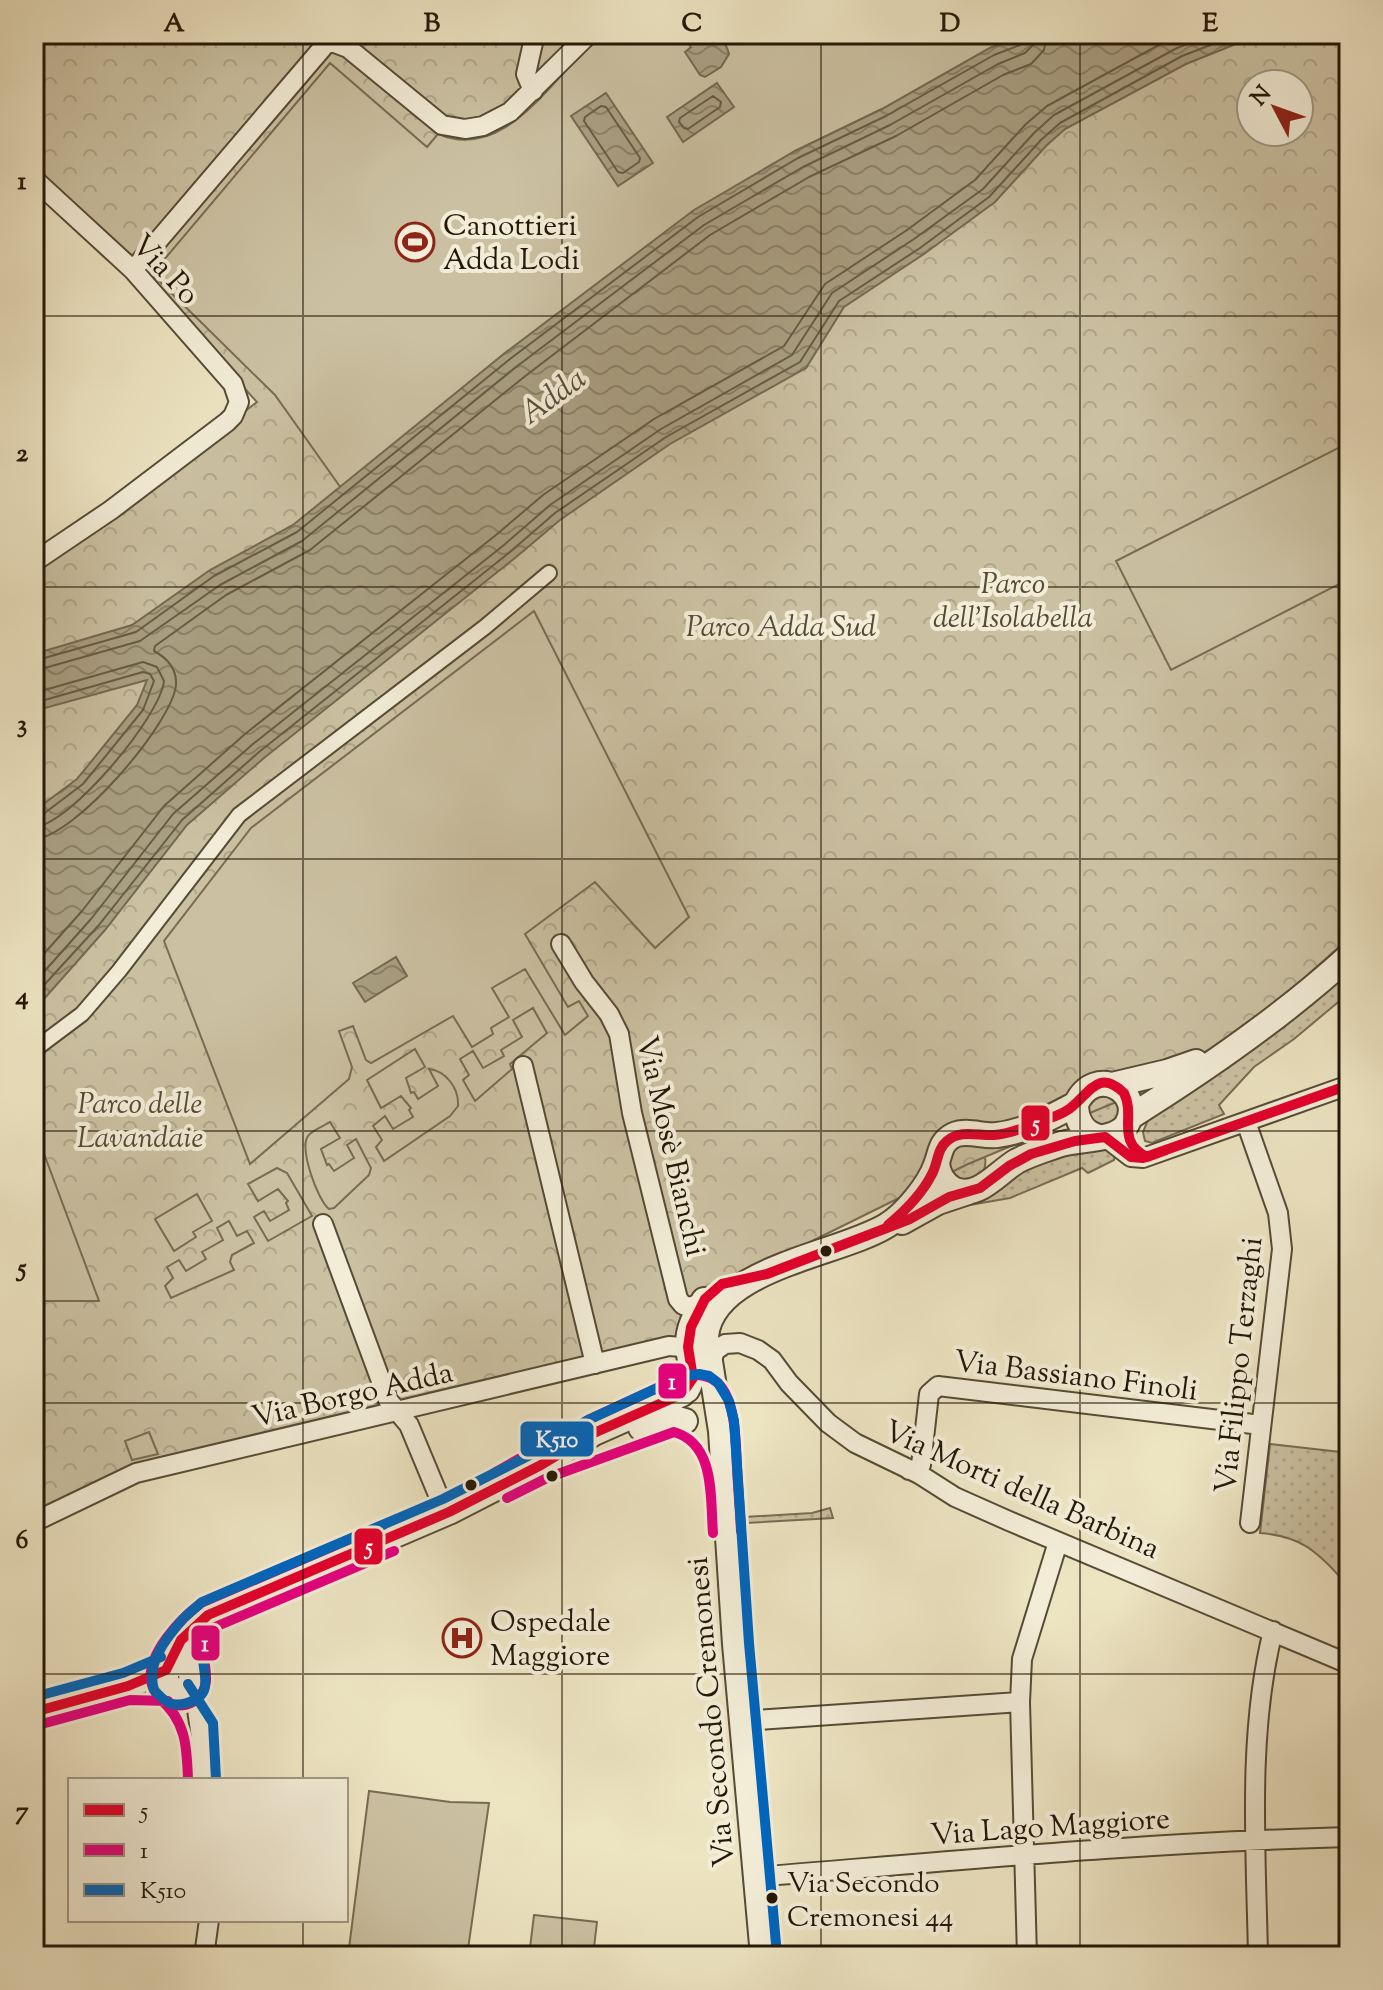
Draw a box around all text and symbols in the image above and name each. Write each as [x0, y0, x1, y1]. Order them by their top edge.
text: A [163, 6, 185, 43]
text: B [424, 6, 441, 43]
text: C [682, 6, 702, 43]
text: D [940, 6, 960, 43]
text: E [1202, 6, 1218, 43]
north arrow [1235, 68, 1315, 148]
text: N [1244, 79, 1280, 114]
text: 1 [18, 164, 27, 201]
place label: Canottieri Adda Lodi [443, 206, 580, 283]
sports icon: Canottieri Adda Lodi [394, 221, 436, 263]
street label: Via Po [120, 226, 208, 316]
water label: Adda [511, 357, 597, 437]
text: 2 [16, 436, 29, 473]
park label: Parco dell'Isolabella [933, 564, 1093, 641]
park label: Parco Adda Sud [686, 607, 876, 650]
text: 3 [17, 707, 27, 744]
text: 4 [14, 979, 29, 1016]
street label: Via Mosè Bianchi [623, 1032, 716, 1261]
park label: Parco delle Lavandaie [77, 1084, 203, 1161]
line badge: 5 [1020, 1104, 1051, 1142]
text: 5 [1030, 1110, 1040, 1142]
street label: Via Filippo Terzaghi [1206, 1235, 1275, 1496]
unlabelled marker [818, 1243, 834, 1259]
text: 5 [16, 1251, 27, 1288]
street label: Via Bassiano Finoli [951, 1341, 1200, 1414]
street label: Via Borgo Adda [248, 1352, 458, 1440]
line badge: 1 [657, 1362, 688, 1400]
text: 1 [668, 1368, 676, 1400]
street label: Via Morti della Barbina [876, 1411, 1166, 1572]
line badge: K510 [519, 1420, 595, 1458]
text: K510 [536, 1426, 579, 1458]
unlabelled marker [544, 1468, 560, 1484]
unlabelled marker [463, 1477, 479, 1493]
text: 6 [16, 1523, 29, 1560]
line badge: 5 [353, 1527, 384, 1566]
text: 5 [363, 1533, 373, 1565]
street label: Via Secondo Cremonesi [677, 1555, 747, 1869]
place label: Ospedale Maggiore [490, 1602, 611, 1679]
hospital icon: Ospedale Maggiore [441, 1617, 483, 1659]
line badge: 1 [190, 1624, 221, 1662]
text: 1 [201, 1630, 209, 1662]
legend [68, 1778, 348, 1922]
text: 7 [15, 1794, 29, 1831]
text: 5 [138, 1795, 148, 1829]
street label: Via Lago Maggiore [929, 1799, 1171, 1858]
text: 1 [140, 1835, 148, 1869]
place label: Via Secondo Cremonesi 44 [787, 1865, 953, 1939]
text: K510 [140, 1875, 186, 1909]
marker: Via Secondo Cremonesi 44 [764, 1890, 780, 1906]

